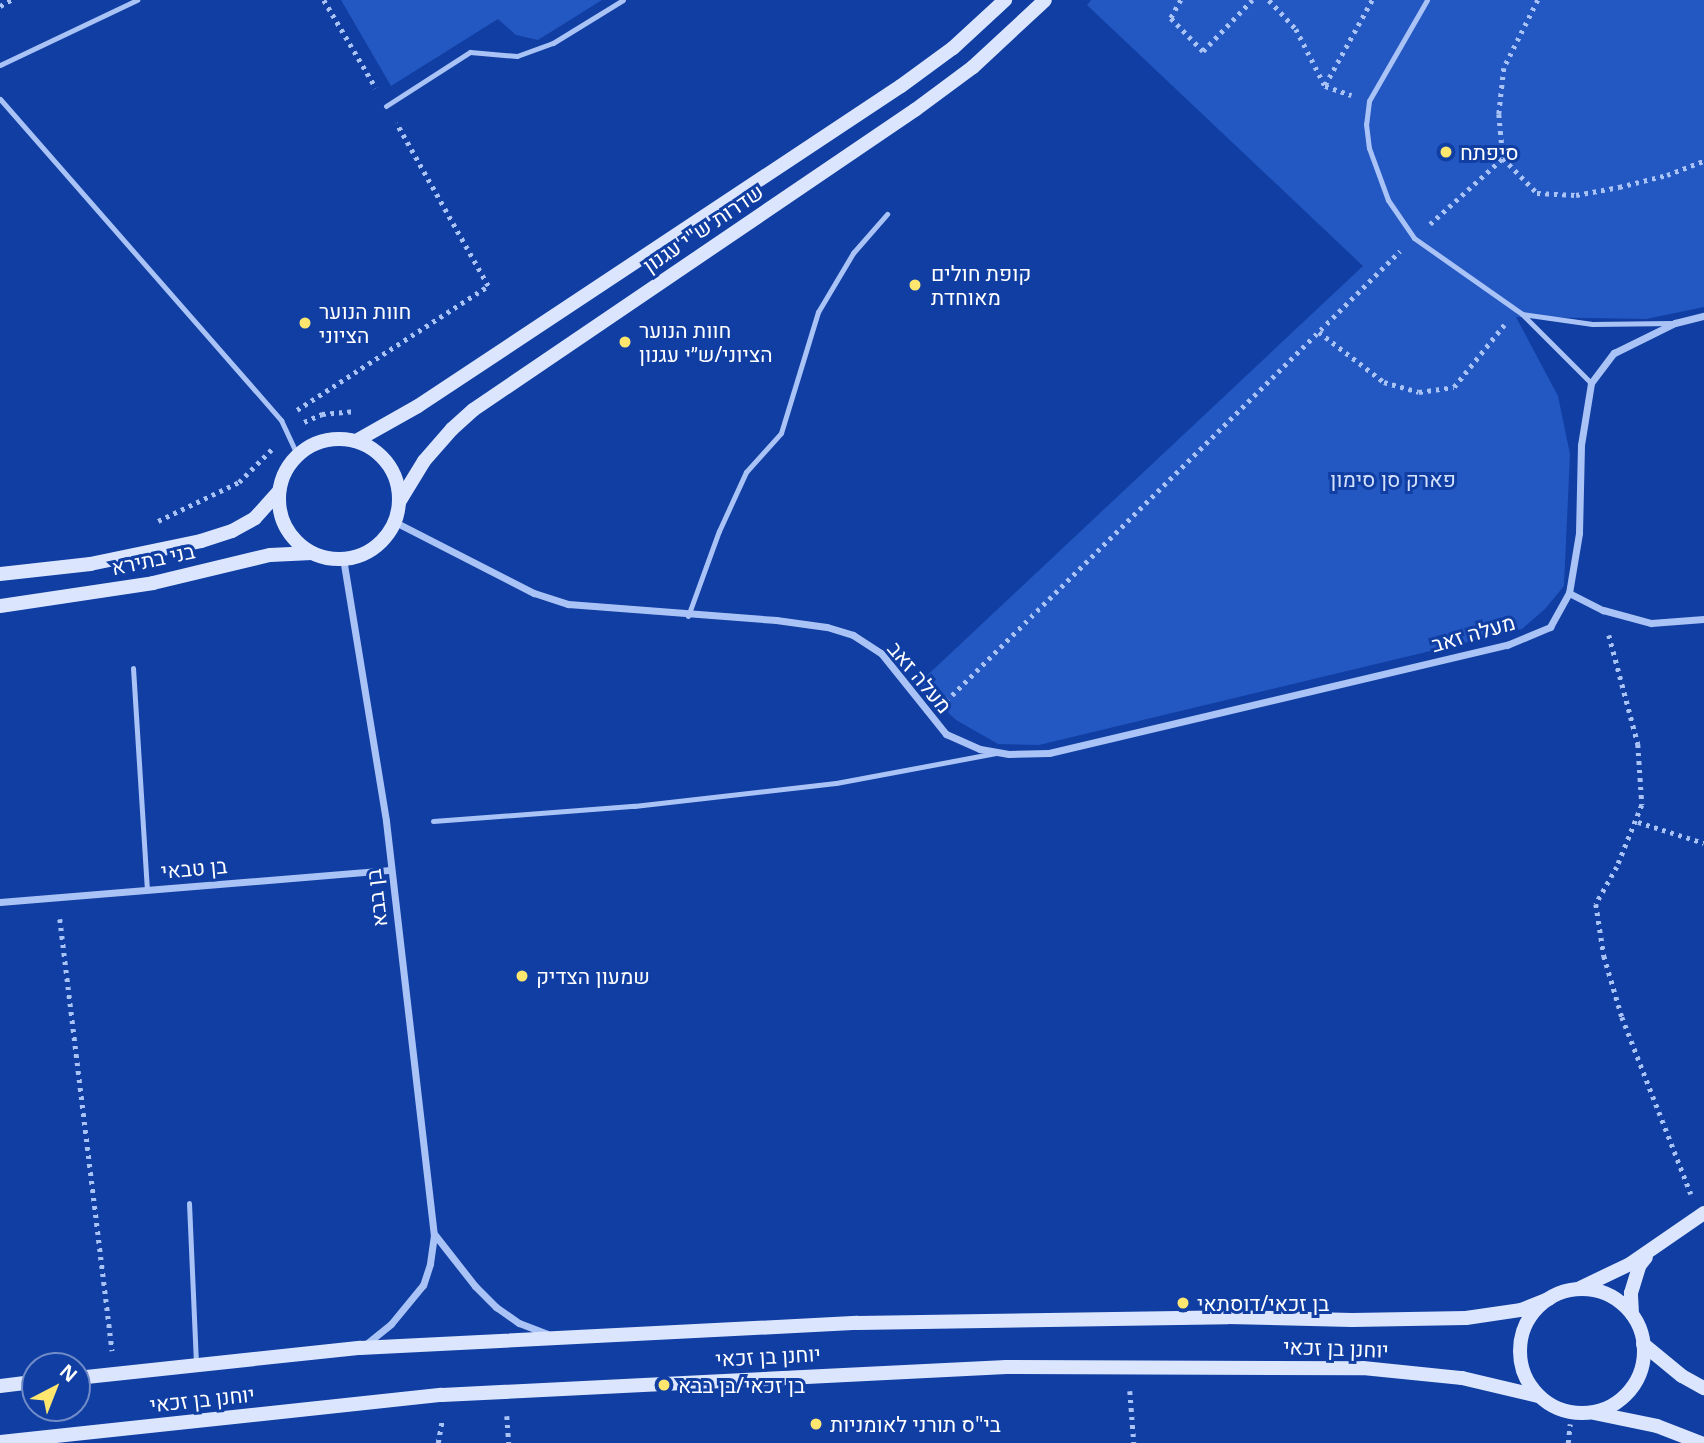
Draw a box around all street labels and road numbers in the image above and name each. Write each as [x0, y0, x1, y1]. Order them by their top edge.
street label: שדרות ש"י עגנון [638, 178, 768, 278]
street label: בני בתירא [109, 538, 197, 580]
street label: מעלה זאב [1428, 609, 1518, 657]
street label: מעלה זאב [883, 636, 957, 718]
street label: בן טבאי [160, 853, 228, 883]
street label: בן בבא [360, 868, 392, 928]
street label: יוחנן בן זכאי [1283, 1334, 1389, 1362]
street label: יוחנן בן זכאי [715, 1341, 821, 1371]
street label: יוחנן בן זכאי [148, 1381, 256, 1417]

